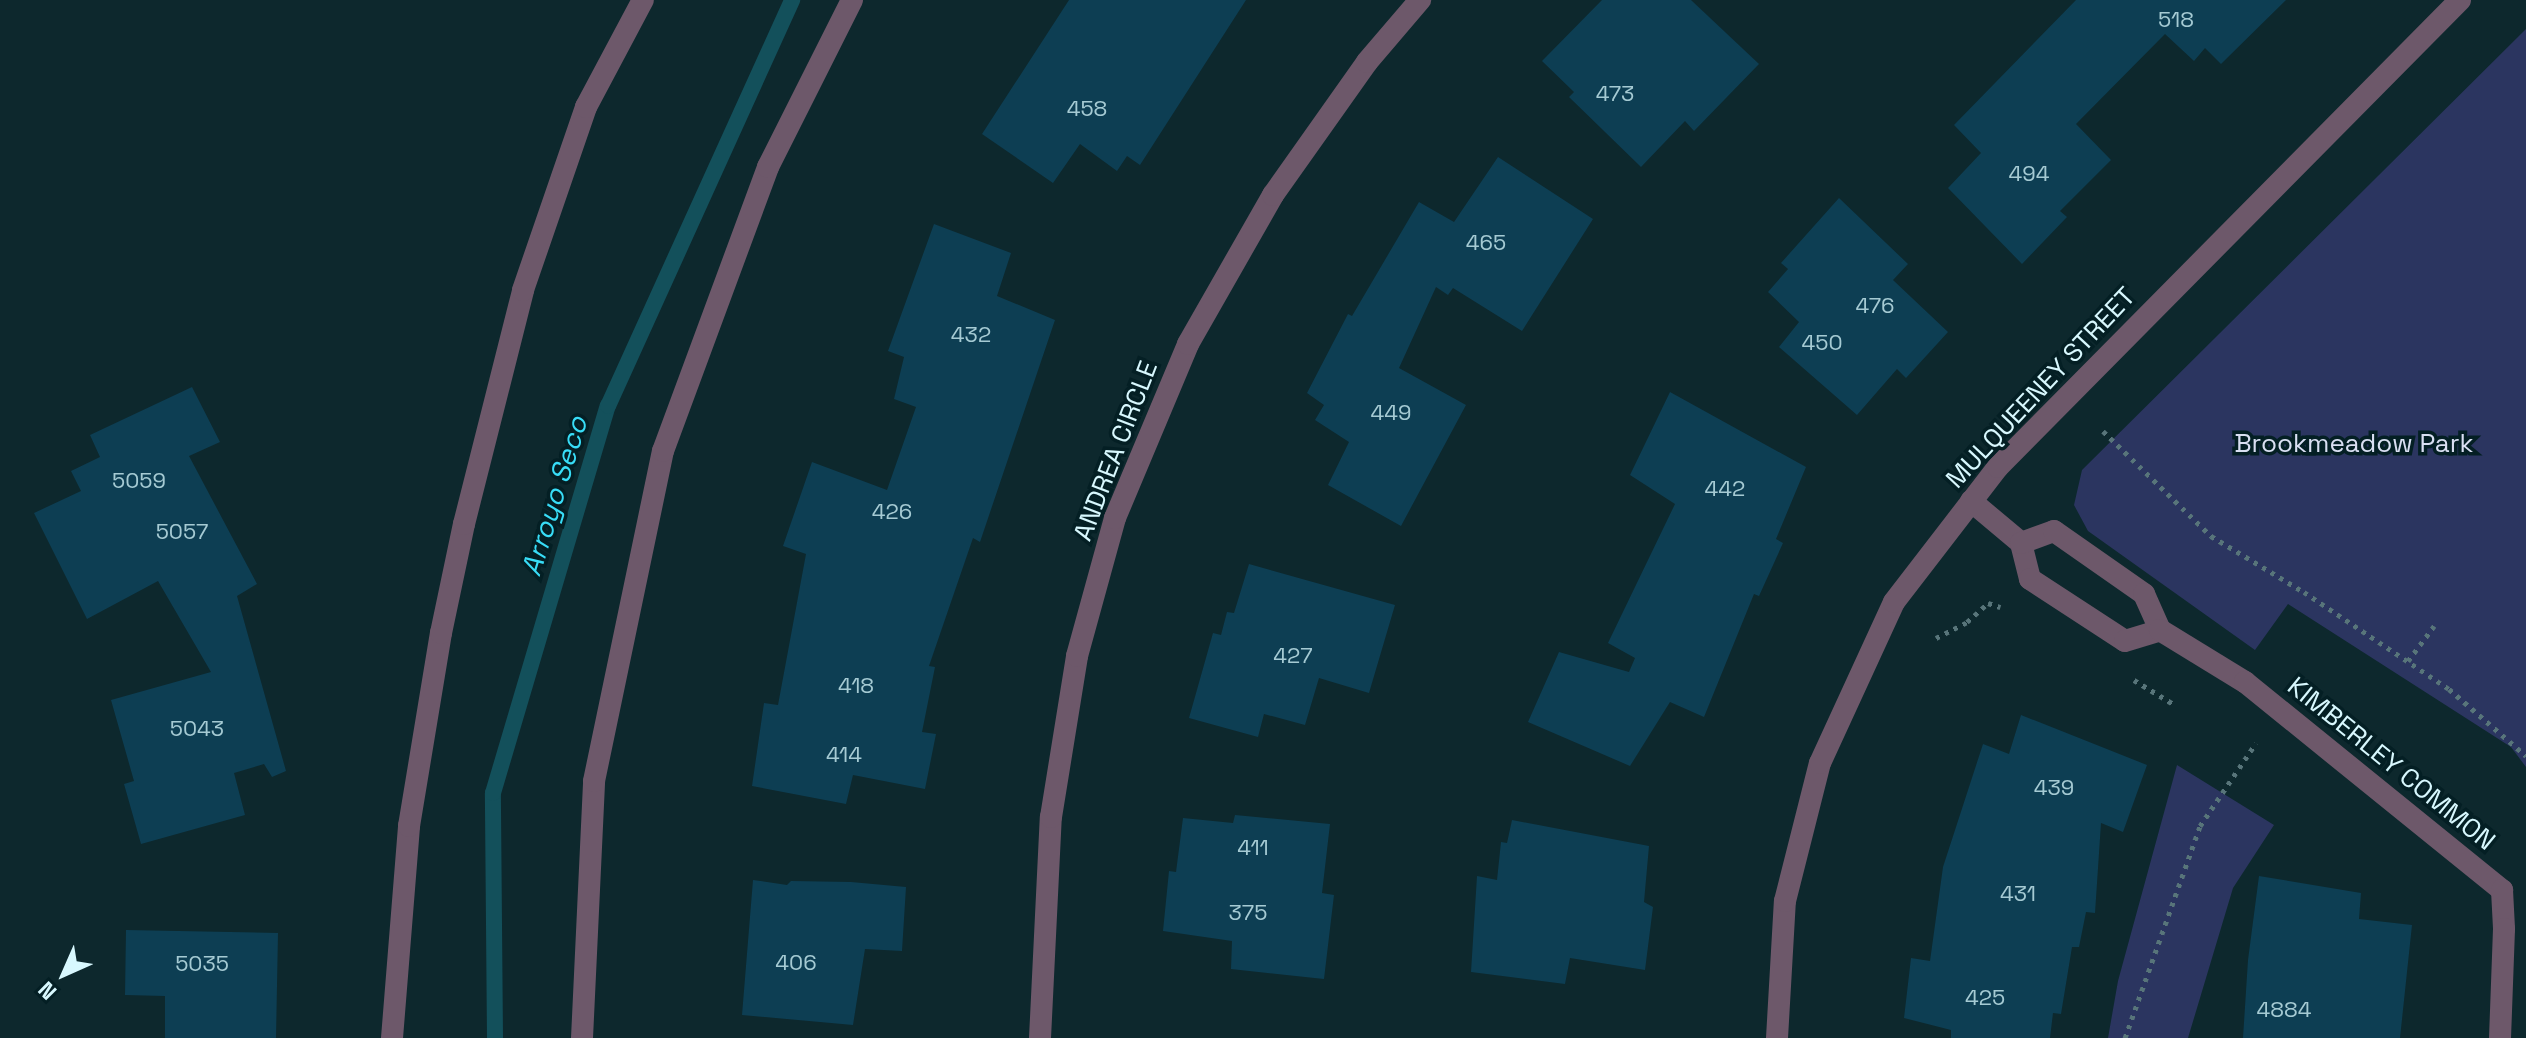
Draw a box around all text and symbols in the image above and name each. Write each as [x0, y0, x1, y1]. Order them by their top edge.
house number: 518 [2158, 7, 2194, 33]
house number: 473 [1596, 81, 1634, 107]
house number: 458 [1067, 96, 1107, 122]
house number: 494 [2009, 161, 2049, 187]
house number: 465 [1466, 230, 1506, 256]
street label: MULQUEENEY STREET [1940, 281, 2142, 495]
house number: 476 [1856, 293, 1894, 319]
house number: 432 [951, 322, 991, 348]
house number: 450 [1801, 330, 1843, 356]
street label: ANDREA CIRCLE [1067, 357, 1165, 545]
house number: 449 [1371, 400, 1411, 426]
water label: Arroyo Seco [514, 412, 594, 580]
park label: Brookmeadow Park [2234, 428, 2474, 460]
house number: 5059 [112, 468, 166, 494]
house number: 442 [1705, 476, 1745, 502]
house number: 426 [872, 499, 912, 525]
house number: 5057 [156, 519, 208, 545]
house number: 427 [1273, 643, 1313, 669]
street label: KIMBERLEY COMMON [2281, 671, 2501, 857]
house number: 418 [838, 673, 874, 699]
house number: 5043 [170, 716, 224, 742]
house number: 414 [826, 742, 862, 768]
house number: 439 [2034, 775, 2074, 801]
house number: 411 [1237, 835, 1269, 861]
house number: 431 [2000, 881, 2036, 907]
house number: 375 [1229, 900, 1267, 926]
north arrow [24, 934, 104, 1014]
house number: 406 [775, 950, 817, 976]
house number: 5035 [175, 951, 229, 977]
text: N [32, 976, 62, 1006]
house number: 425 [1965, 985, 2005, 1011]
house number: 4884 [2257, 997, 2311, 1023]

